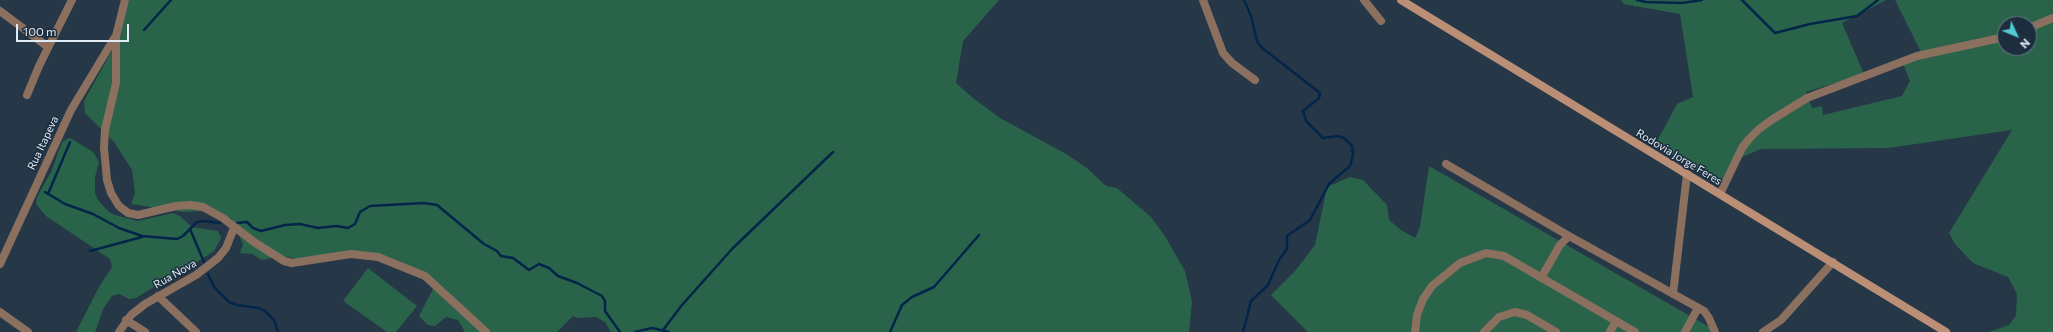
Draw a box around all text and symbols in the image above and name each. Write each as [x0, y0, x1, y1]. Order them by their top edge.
scale bar [18, 16, 131, 42]
north arrow [1997, 16, 2037, 56]
text: 100 m [23, 24, 57, 38]
text: N [2018, 36, 2033, 51]
street label: Rua Itapeva [25, 114, 61, 172]
street label: Rodovia Jorge Feres [1634, 126, 1724, 188]
street label: Rua Nova [151, 256, 199, 292]

